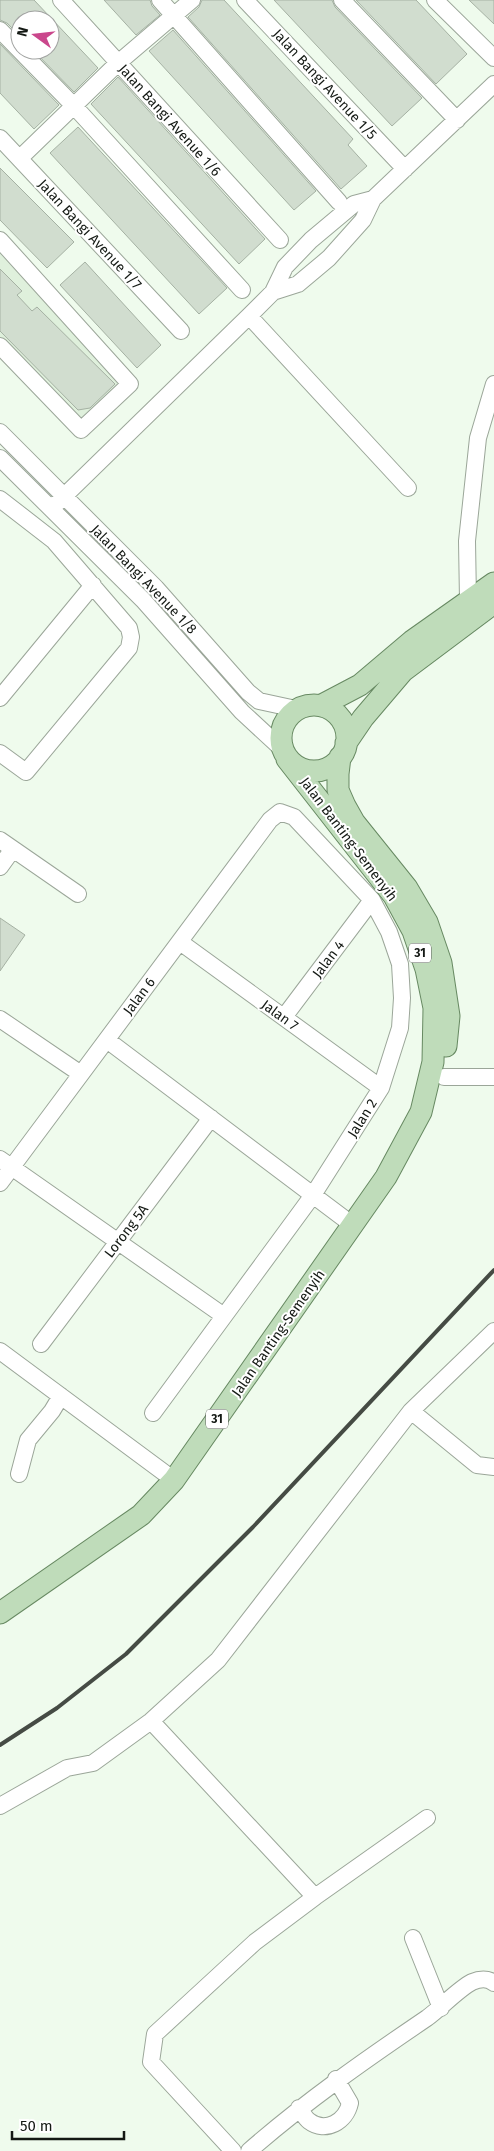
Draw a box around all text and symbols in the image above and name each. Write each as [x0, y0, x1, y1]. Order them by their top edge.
north arrow [10, 10, 60, 60]
text: N [14, 25, 32, 38]
street label: Jalan Bangi Avenue 1/5 [269, 26, 380, 143]
street label: Jalan Bangi Avenue 1/6 [115, 61, 225, 180]
street label: Jalan Bangi Avenue 1/7 [34, 176, 145, 293]
street label: Jalan Bangi Avenue 1/8 [87, 521, 200, 638]
street label: Jalan Banting-Semenyih [296, 774, 401, 905]
street label: Jalan 4 [309, 937, 348, 981]
road number: 31 [409, 944, 431, 962]
street label: Jalan 6 [120, 974, 159, 1018]
street label: Jalan 7 [258, 996, 302, 1034]
street label: Jalan 2 [344, 1096, 381, 1141]
street label: Lorong 5A [101, 1201, 152, 1261]
street label: Jalan Banting-Semenyih [228, 1267, 329, 1400]
road number: 31 [206, 1410, 228, 1428]
scale bar [12, 2108, 125, 2140]
text: 50 m [20, 2117, 53, 2135]

